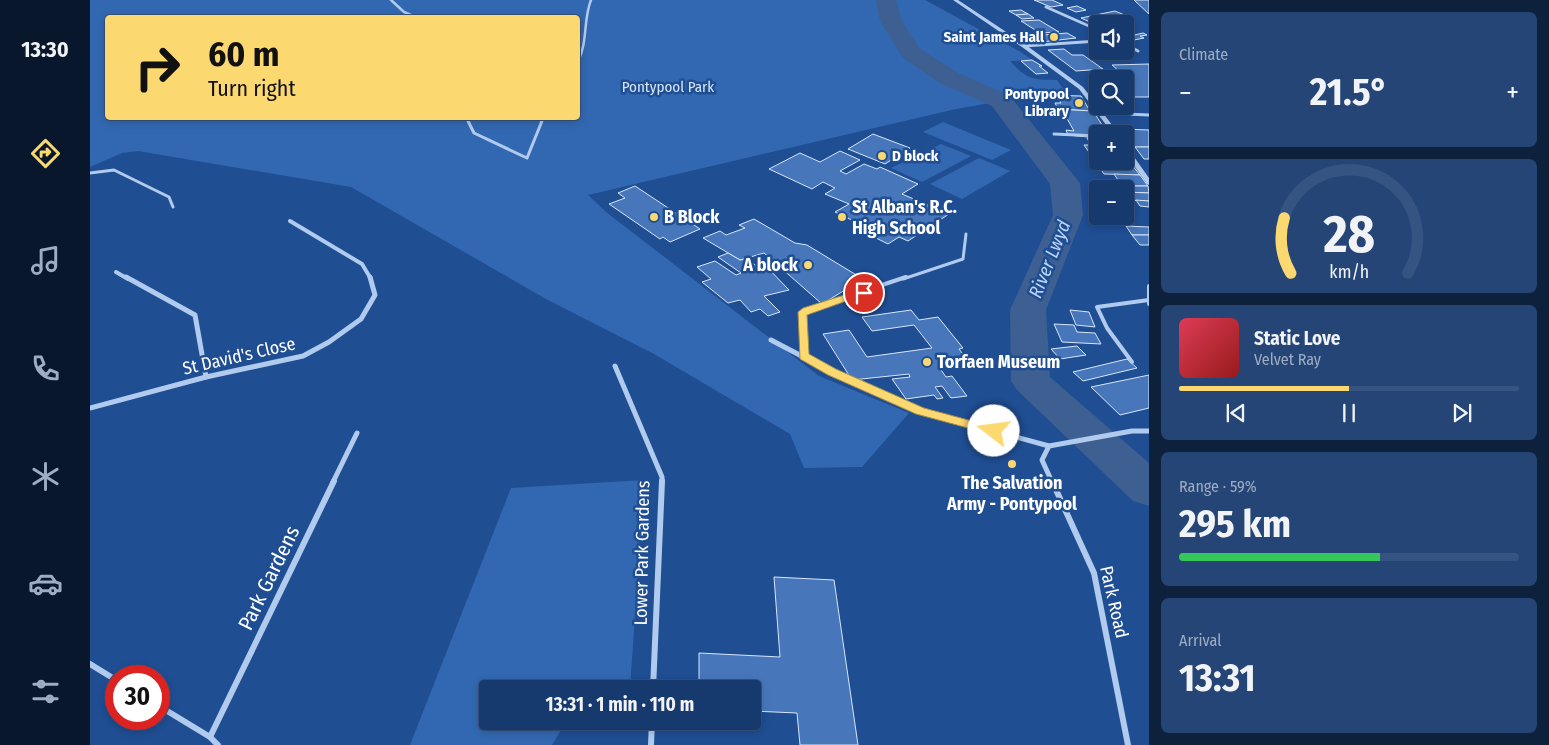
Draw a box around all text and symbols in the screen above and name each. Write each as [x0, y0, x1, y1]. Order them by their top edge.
map controls [1089, 15, 1134, 225]
button: sound [1089, 15, 1134, 60]
place label: Saint James Hall [944, 28, 1045, 46]
marker: Saint James Hall [1048, 31, 1060, 43]
text: 60 m [208, 33, 279, 75]
icon: right [125, 35, 190, 100]
text: 13:30 [21, 36, 69, 63]
text: Climate [1179, 45, 1228, 64]
text: 21.5° [1310, 69, 1388, 115]
button: search [1089, 70, 1134, 115]
text: Turn right [208, 75, 296, 102]
text: − [1179, 76, 1192, 109]
text: + [1506, 76, 1519, 109]
park label: Pontypool Park [622, 78, 714, 96]
place label: Pontypool Library [1005, 85, 1070, 120]
marker: Pontypool Library [1073, 97, 1085, 109]
button: + [1089, 125, 1134, 170]
icon: directions [28, 136, 63, 171]
place label: D block [892, 147, 939, 165]
marker: D block [876, 150, 888, 162]
button: − [1089, 180, 1134, 225]
place label: St Alban's R.C. High School [852, 196, 957, 239]
text: 28 [1322, 203, 1375, 266]
place label: B Block [664, 206, 720, 228]
marker: B Block [648, 211, 660, 223]
marker: St Alban's R.C. High School [836, 211, 848, 223]
water label: River Lwyd [1023, 217, 1075, 301]
icon: music [28, 243, 63, 278]
place label: A block [742, 254, 799, 276]
marker: A block [802, 259, 814, 271]
text: km/h [1329, 261, 1369, 283]
pin [843, 272, 885, 314]
icon: arrive [850, 279, 878, 307]
text: Static Love [1254, 327, 1341, 350]
street label: St David's Close [180, 332, 298, 380]
text: Velvet Ray [1254, 350, 1321, 369]
icon: phone [28, 351, 63, 386]
place label: Torfaen Museum [937, 351, 1060, 373]
marker: Torfaen Museum [921, 356, 933, 368]
icon: previous [1222, 399, 1250, 427]
icon: pause [1335, 399, 1363, 427]
icon: next [1448, 399, 1476, 427]
position arrow [967, 404, 1019, 456]
marker: The Salvation Army - Pontypool [1006, 458, 1018, 470]
icon: climate [28, 459, 63, 494]
place label: The Salvation Army - Pontypool [946, 472, 1077, 515]
text: Range · 59% [1179, 477, 1257, 496]
street label: Lower Park Gardens [630, 480, 654, 626]
text: 295 km [1179, 501, 1291, 547]
street label: Park Gardens [233, 522, 305, 634]
street label: Park Road [1095, 564, 1133, 640]
icon: car [28, 566, 63, 601]
text: Arrival [1179, 631, 1221, 650]
text: 13:31 [1179, 655, 1256, 701]
speed limit sign: 30 [105, 665, 170, 730]
icon: filters [28, 674, 63, 709]
text: 13:31 · 1 min · 110 m [546, 693, 694, 716]

